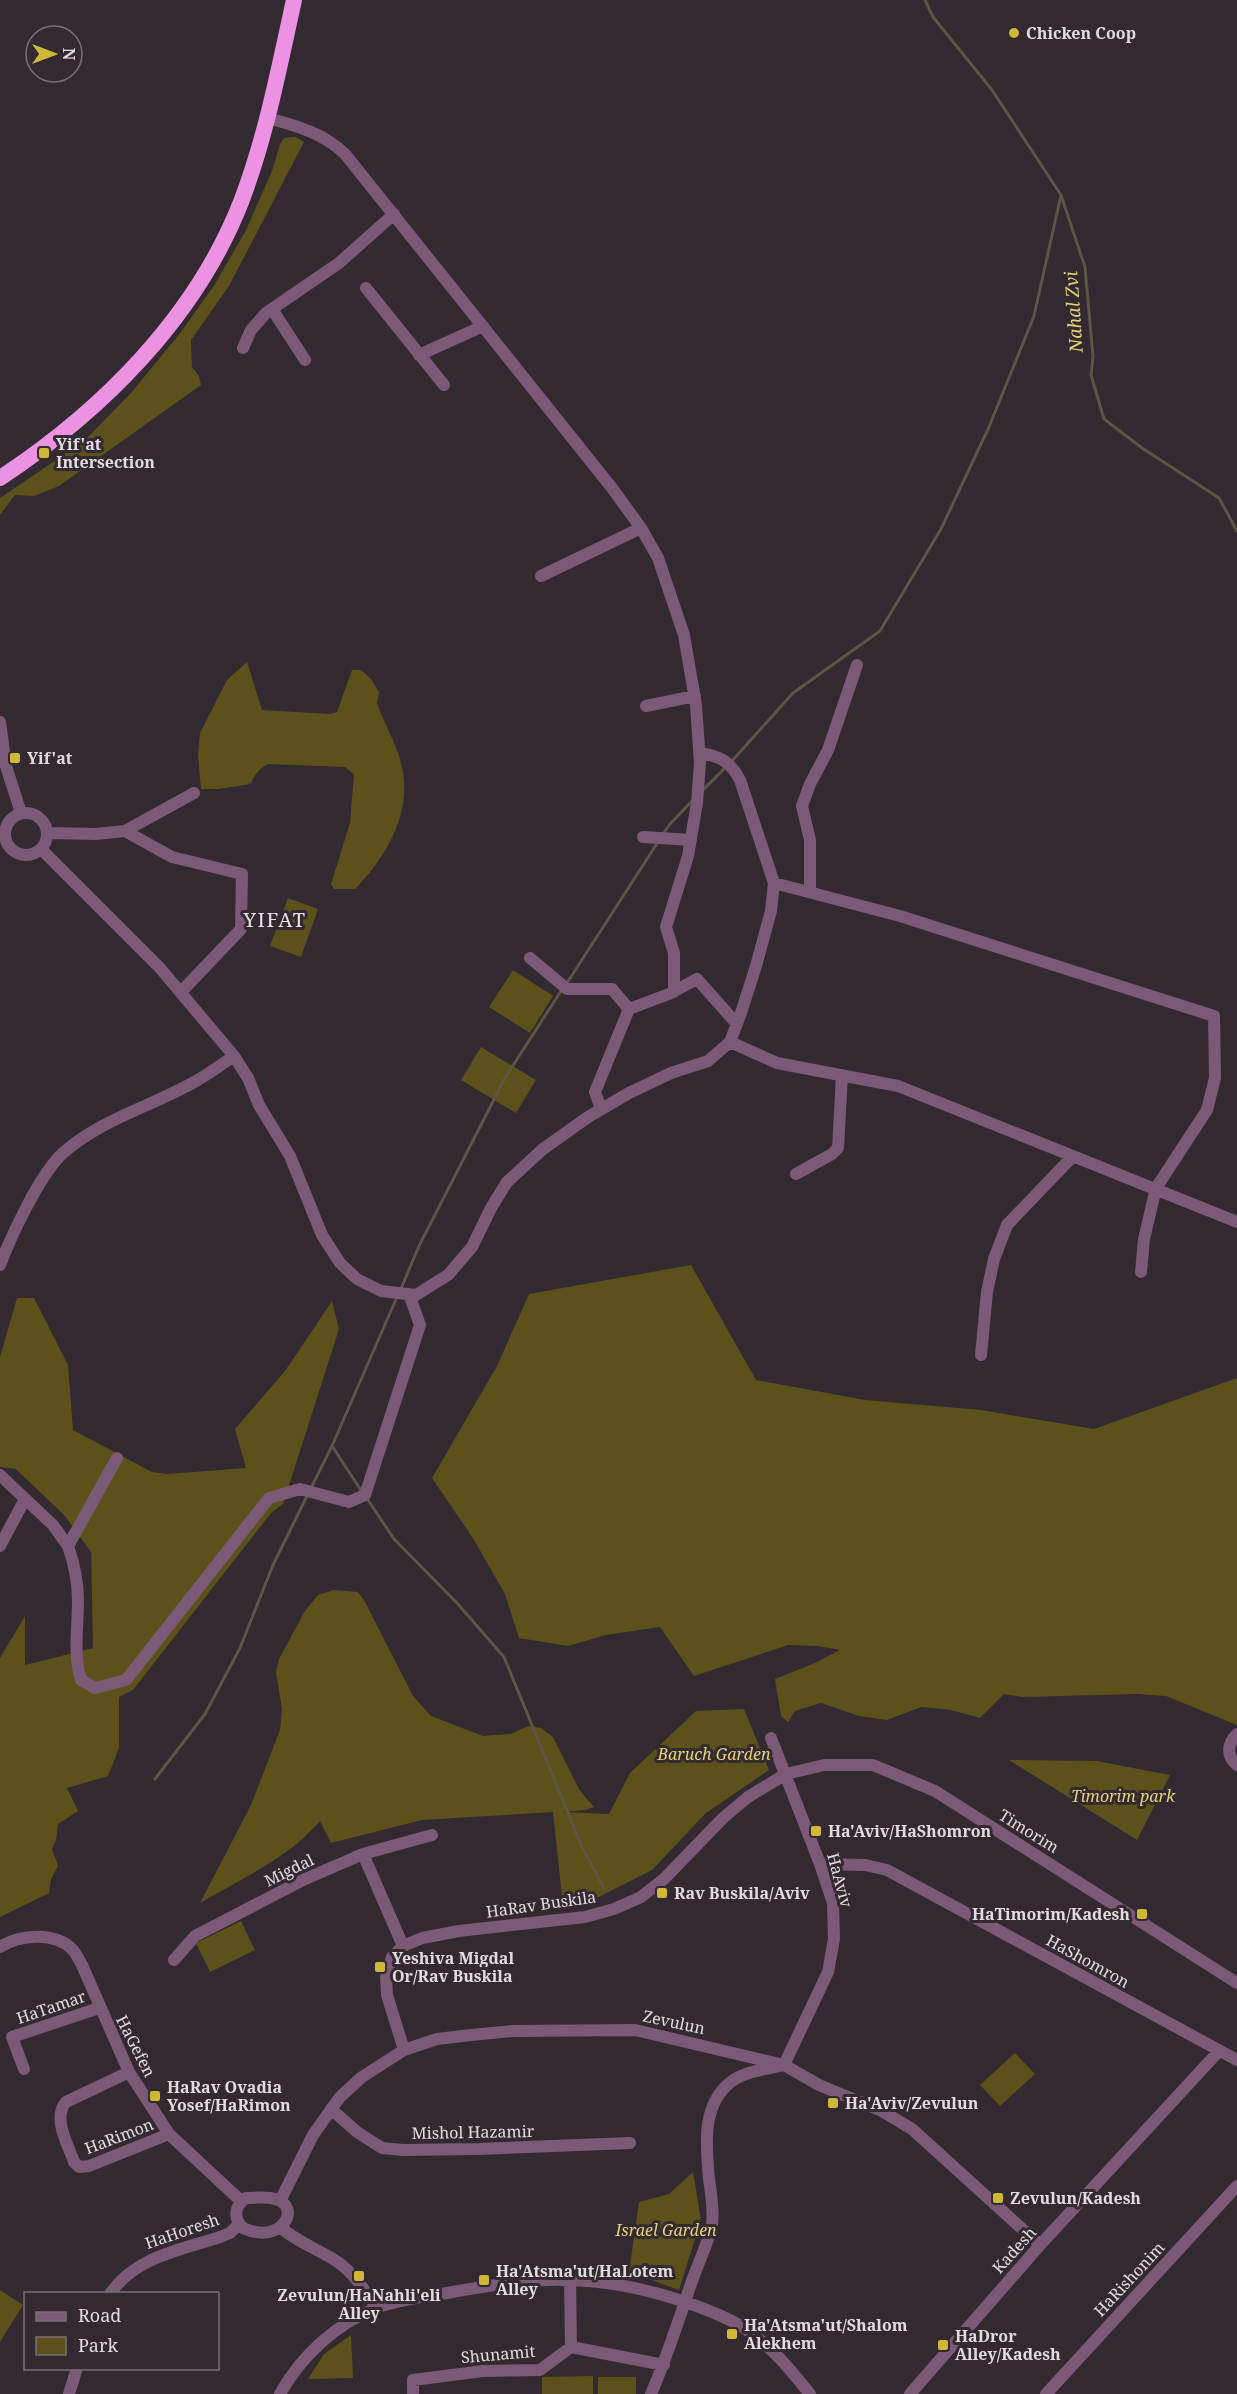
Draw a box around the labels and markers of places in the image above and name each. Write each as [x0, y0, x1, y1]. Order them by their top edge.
place label: Chicken Coop [1026, 22, 1136, 44]
marker: Chicken Coop [1007, 26, 1021, 40]
place label: Yif'at Intersection [56, 433, 155, 473]
marker: Yif'at Intersection [37, 446, 51, 460]
place label: Yif'at [27, 747, 73, 769]
marker: Yif'at [8, 751, 22, 765]
place label: Ha'Aviv/HaShomron [828, 1820, 992, 1842]
marker: Ha'Aviv/HaShomron [809, 1824, 823, 1838]
place label: Rav Buskila/Aviv [674, 1882, 810, 1904]
marker: Rav Buskila/Aviv [655, 1886, 669, 1900]
place label: HaTimorim/Kadesh [972, 1903, 1130, 1925]
marker: HaTimorim/Kadesh [1135, 1907, 1149, 1921]
place label: Yeshiva Migdal Or/Rav Buskila [392, 1947, 514, 1987]
marker: Yeshiva Migdal Or/Rav Buskila [373, 1960, 387, 1974]
place label: HaRav Ovadia Yosef/HaRimon [167, 2076, 291, 2116]
marker: HaRav Ovadia Yosef/HaRimon [148, 2089, 162, 2103]
place label: Ha'Aviv/Zevulun [845, 2092, 979, 2114]
marker: Ha'Aviv/Zevulun [826, 2096, 840, 2110]
place label: Zevulun/Kadesh [1010, 2187, 1141, 2209]
marker: Zevulun/Kadesh [991, 2191, 1005, 2205]
place label: Ha'Atsma'ut/HaLotem Alley [496, 2260, 673, 2300]
marker: Zevulun/HaNahli'eli Alley [352, 2269, 366, 2283]
marker: Ha'Atsma'ut/HaLotem Alley [477, 2273, 491, 2287]
place label: Zevulun/HaNahli'eli Alley [277, 2284, 441, 2324]
place label: Ha'Atsma'ut/Shalom Alekhem [744, 2314, 908, 2354]
place label: HaDror Alley/Kadesh [955, 2325, 1061, 2365]
marker: Ha'Atsma'ut/Shalom Alekhem [725, 2327, 739, 2341]
marker: HaDror Alley/Kadesh [936, 2338, 950, 2352]

